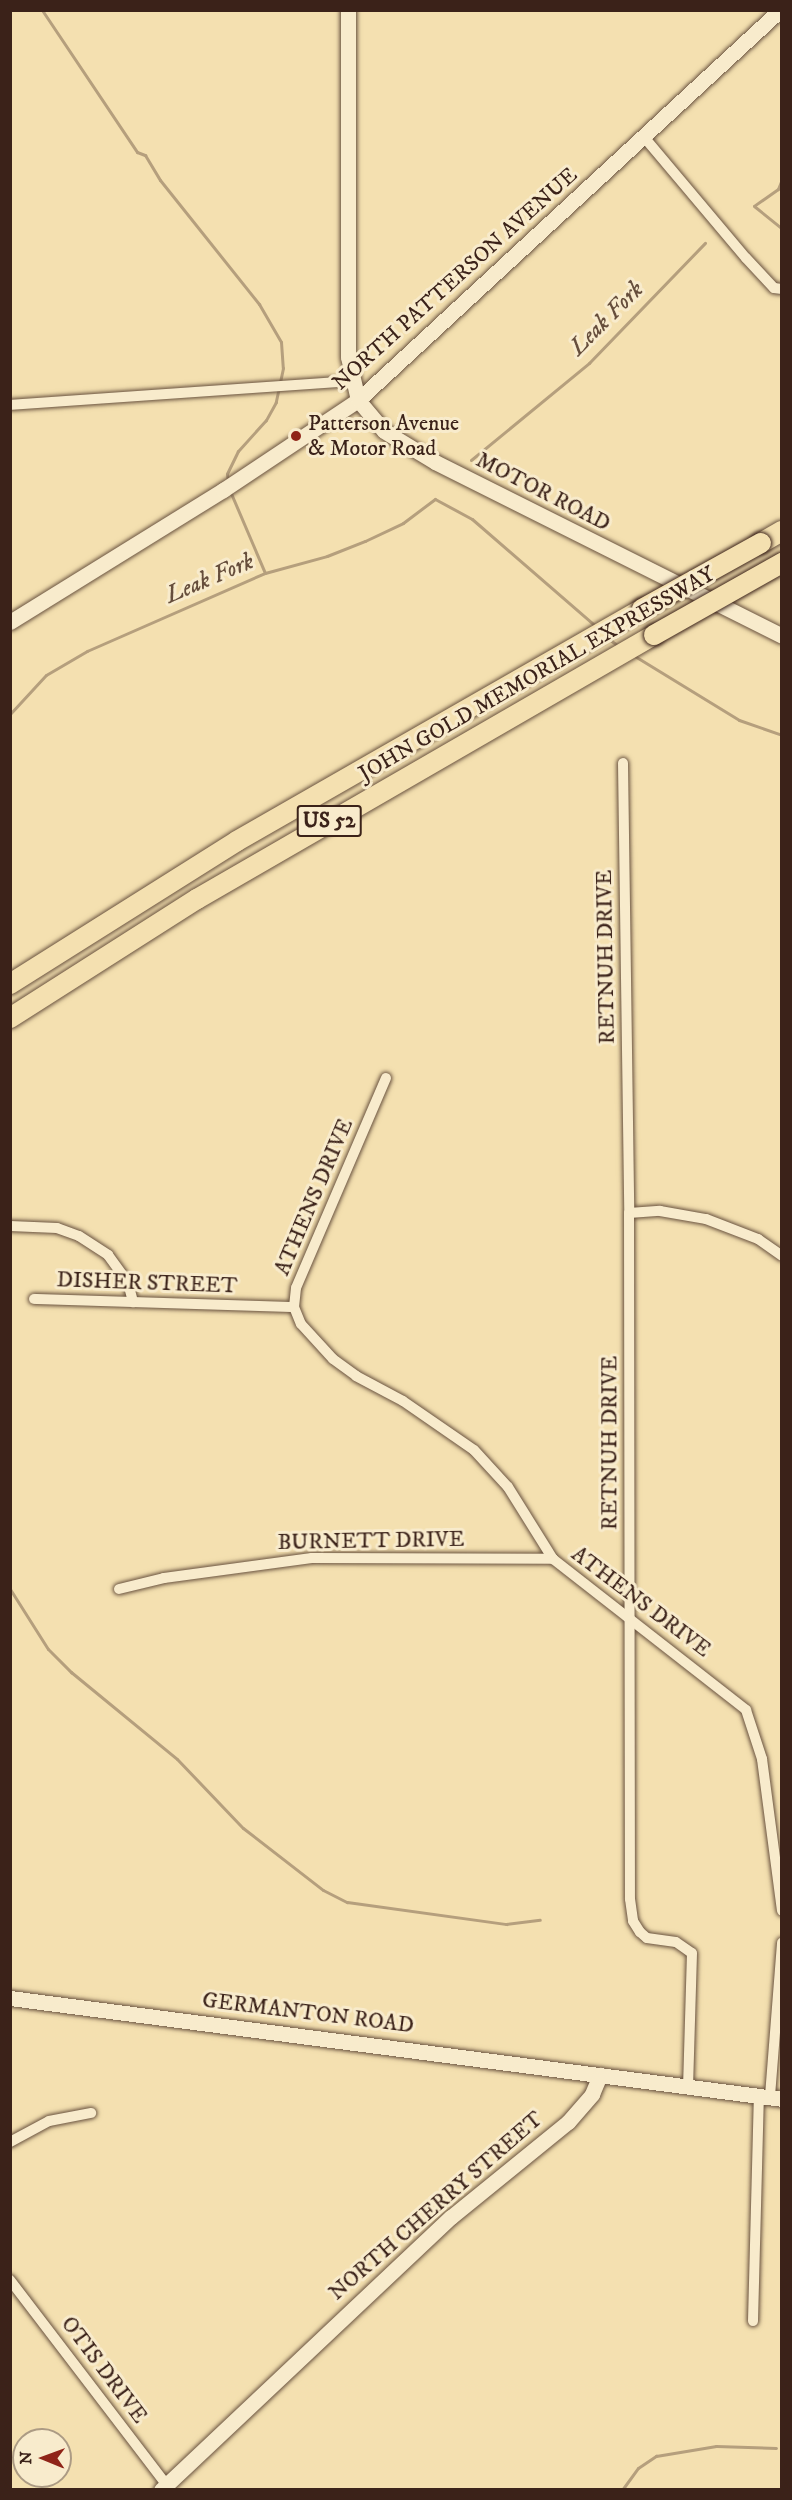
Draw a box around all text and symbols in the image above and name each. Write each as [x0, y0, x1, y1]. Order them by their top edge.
street label: NORTH PATTERSON AVENUE [327, 162, 583, 396]
water label: Leak Fork [564, 276, 650, 362]
place label: Patterson Avenue & Motor Road [308, 410, 459, 462]
marker: Patterson Avenue & Motor Road [289, 429, 303, 443]
street label: MOTOR ROAD [471, 447, 615, 537]
water label: Leak Fork [162, 548, 258, 610]
street label: JOHN GOLD MEMORIAL EXPRESSWAY [354, 561, 720, 787]
road number: US 52 [296, 803, 362, 839]
street label: RETNUH DRIVE [591, 870, 621, 1044]
street label: ATHENS DRIVE [269, 1115, 359, 1279]
street label: DISHER STREET [56, 1267, 238, 1299]
street label: RETNUH DRIVE [597, 1356, 623, 1530]
street label: BURNETT DRIVE [277, 1526, 465, 1556]
street label: ATHENS DRIVE [566, 1541, 716, 1663]
street label: GERMANTON ROAD [201, 1987, 415, 2039]
street label: NORTH CHERRY STREET [324, 2106, 548, 2306]
street label: OTIS DRIVE [55, 2311, 153, 2429]
north arrow [12, 2428, 72, 2488]
text: N [16, 2451, 36, 2464]

